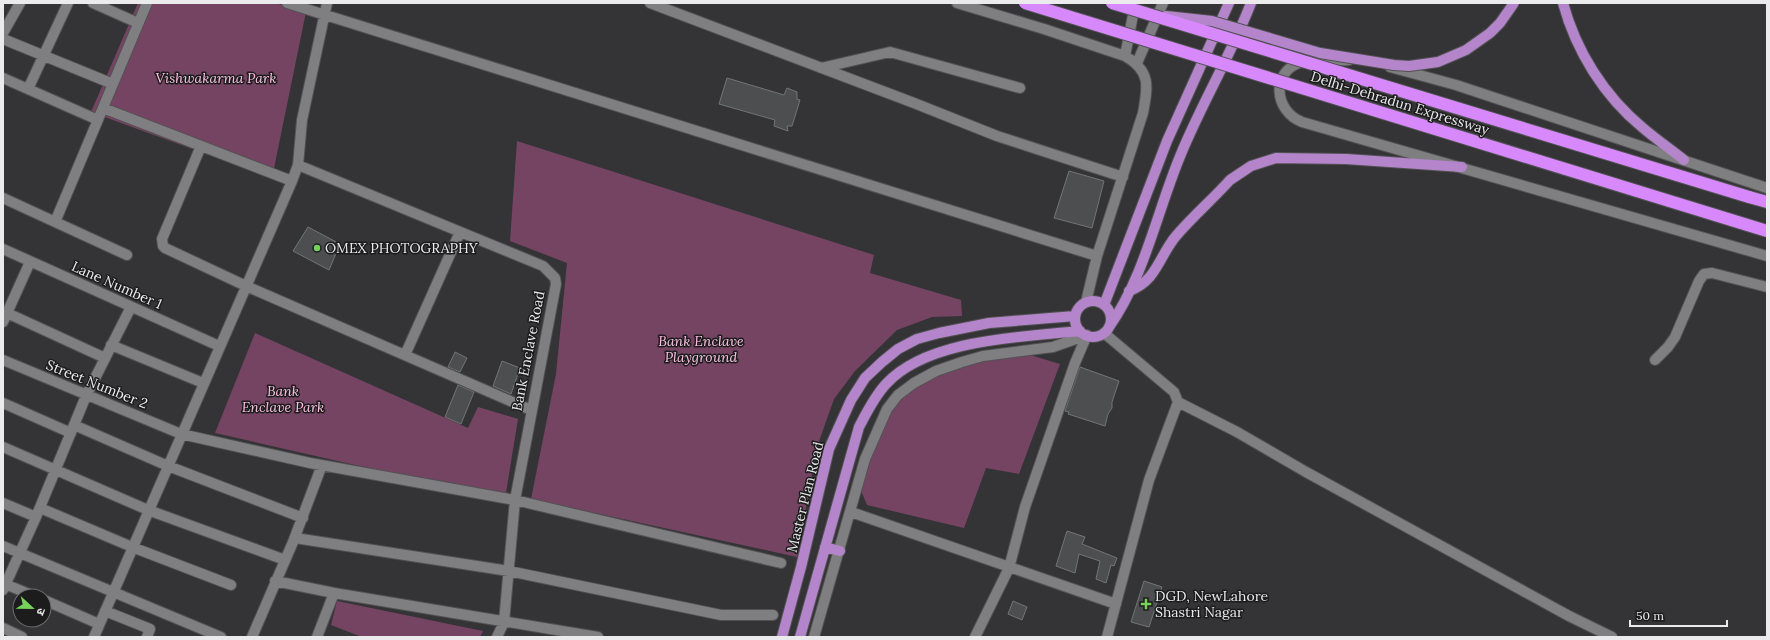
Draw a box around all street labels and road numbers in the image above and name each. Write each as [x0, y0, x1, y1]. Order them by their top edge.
street label: Delhi-Dehradun Expressway [1309, 67, 1492, 139]
street label: Lane Number 1 [69, 257, 165, 313]
street label: Bank Enclave Road [508, 289, 548, 413]
street label: Street Number 2 [44, 355, 150, 413]
street label: Master Plan Road [783, 440, 827, 554]

